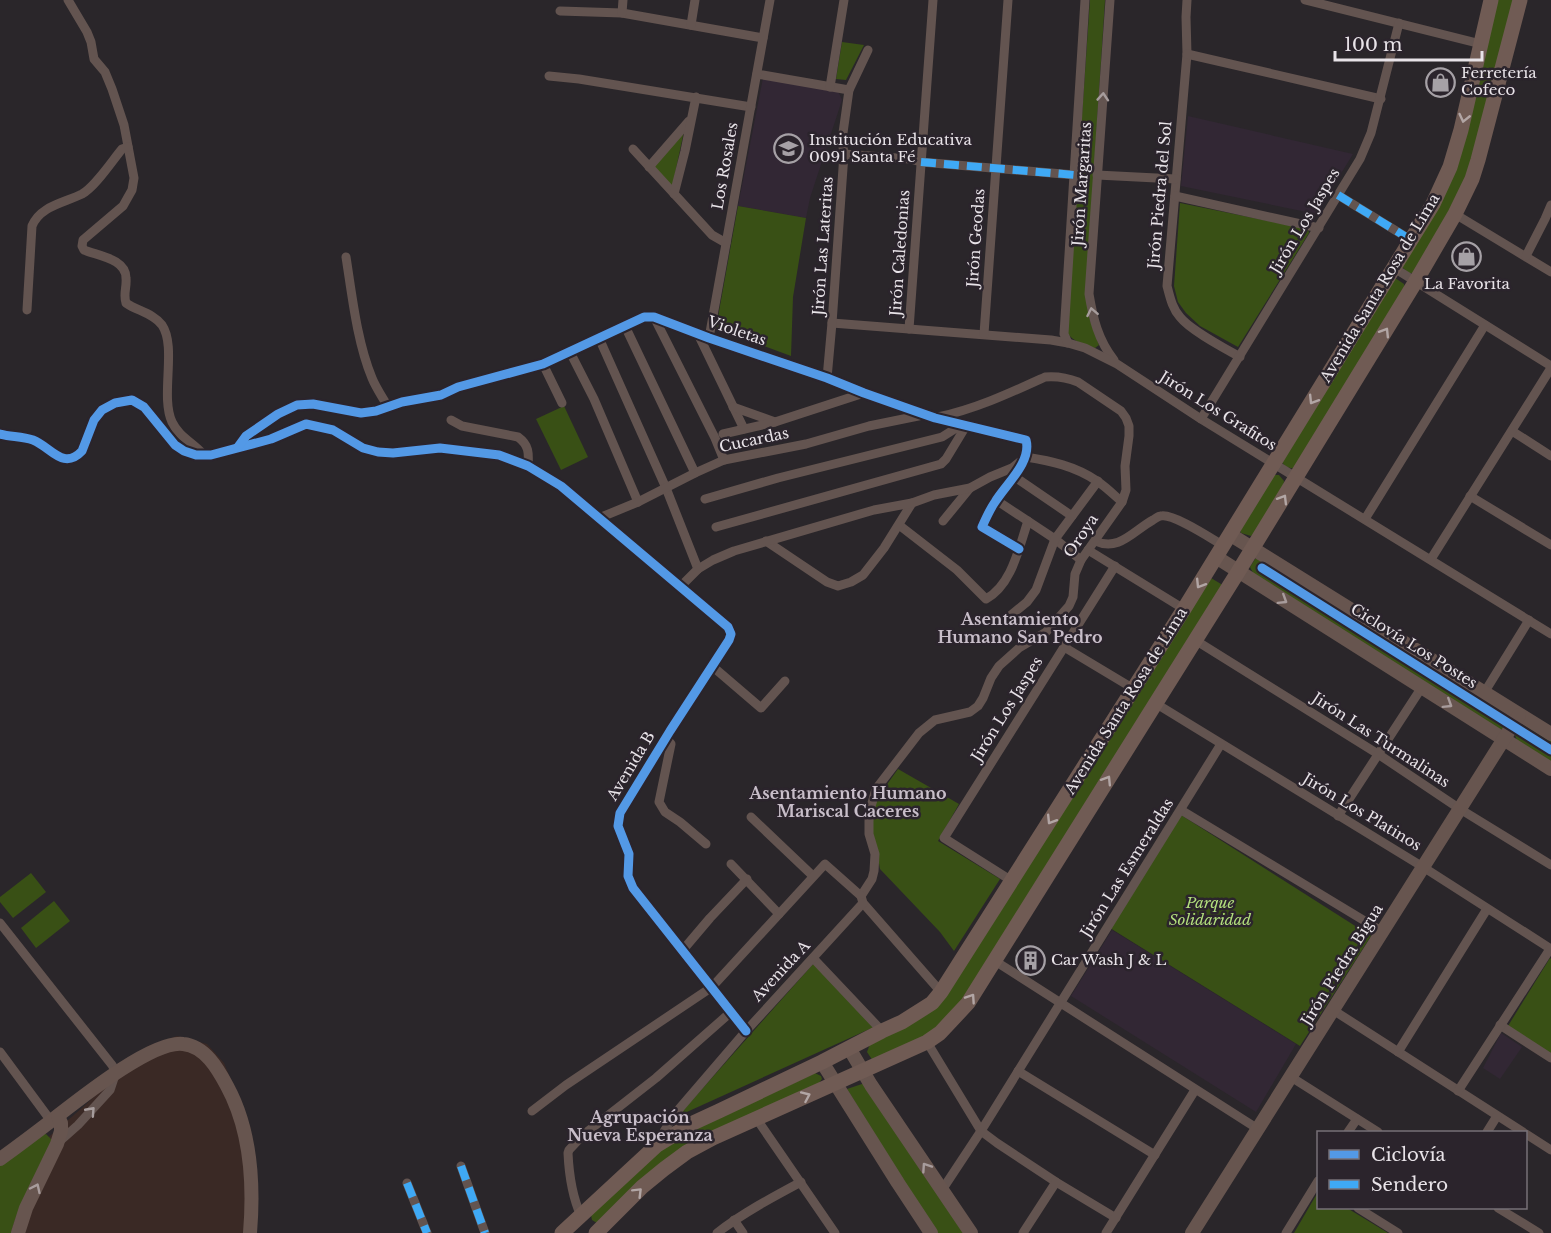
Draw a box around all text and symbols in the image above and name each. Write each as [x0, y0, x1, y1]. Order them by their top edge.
scale bar [1335, 24, 1482, 62]
text: 100 m [1344, 34, 1402, 56]
place label: Ferretería Cofeco [1461, 63, 1537, 99]
shop icon: Ferretería Cofeco [1424, 66, 1456, 98]
one-way arrow [1096, 93, 1109, 102]
one-way arrow [1458, 113, 1471, 123]
street label: Los Rosales [707, 120, 742, 211]
street label: Jirón Piedra del Sol [1143, 120, 1175, 272]
street label: Jirón Margaritas [1068, 121, 1095, 249]
place label: Institución Educativa 0091 Santa Fé [809, 130, 973, 166]
school or university icon: Institución Educativa 0091 Santa Fé [772, 133, 804, 165]
street label: Jirón Los Jaspes [1264, 164, 1344, 279]
street label: Jirón Las Lateritas [808, 176, 837, 318]
street label: Jirón Geodas [962, 188, 988, 290]
street label: Jirón Caledonias [885, 189, 913, 319]
street label: Avenida Santa Rosa de Lima [1315, 189, 1444, 386]
shop icon: La Favorita [1451, 241, 1483, 273]
place label: La Favorita [1424, 274, 1511, 293]
one-way arrow [1086, 308, 1099, 318]
street label: Violetas [704, 311, 769, 349]
one-way arrow [1377, 328, 1389, 338]
street label: Jirón Los Grafitos [1154, 366, 1281, 454]
one-way arrow [1308, 394, 1320, 404]
street label: Cucardas [717, 423, 791, 456]
one-way arrow [1275, 495, 1287, 505]
street label: Oroya [1059, 510, 1102, 561]
one-way arrow [1195, 578, 1207, 588]
one-way arrow [1277, 593, 1287, 605]
street label: Ciclovía Los Postes [1347, 599, 1481, 692]
street label: Avenida Santa Rosa de Lima [1060, 603, 1191, 799]
district label: Asentamiento Humano San Pedro [937, 609, 1103, 647]
street label: Jirón Los Jaspes [966, 653, 1047, 766]
street label: Jirón Las Turmalinas [1307, 687, 1454, 791]
one-way arrow [1442, 697, 1452, 709]
street label: Avenida B [602, 728, 659, 805]
street label: Jirón Los Platinos [1298, 768, 1425, 855]
one-way arrow [1100, 775, 1111, 786]
district label: Asentamiento Humano Mariscal Caceres [748, 783, 947, 821]
street label: Jirón Las Esmeraldas [1075, 794, 1177, 943]
one-way arrow [1046, 814, 1058, 824]
park label: Parque Solidaridad [1169, 893, 1251, 929]
street label: Jirón Piedra Bigua [1295, 900, 1387, 1031]
street label: Avenida A [747, 936, 814, 1006]
building icon: Car Wash J & L [1014, 944, 1046, 976]
place label: Car Wash J & L [1051, 950, 1167, 969]
one-way arrow [964, 994, 975, 1005]
one-way arrow [799, 1091, 810, 1103]
one-way arrow [84, 1107, 95, 1118]
district label: Agrupación Nueva Esperanza [567, 1107, 713, 1145]
legend [1317, 1131, 1527, 1209]
text: Ciclovía [1371, 1144, 1446, 1166]
one-way arrow [922, 1163, 934, 1173]
text: Sendero [1371, 1174, 1448, 1196]
one-way arrow [28, 1183, 40, 1194]
one-way arrow [630, 1188, 641, 1199]

